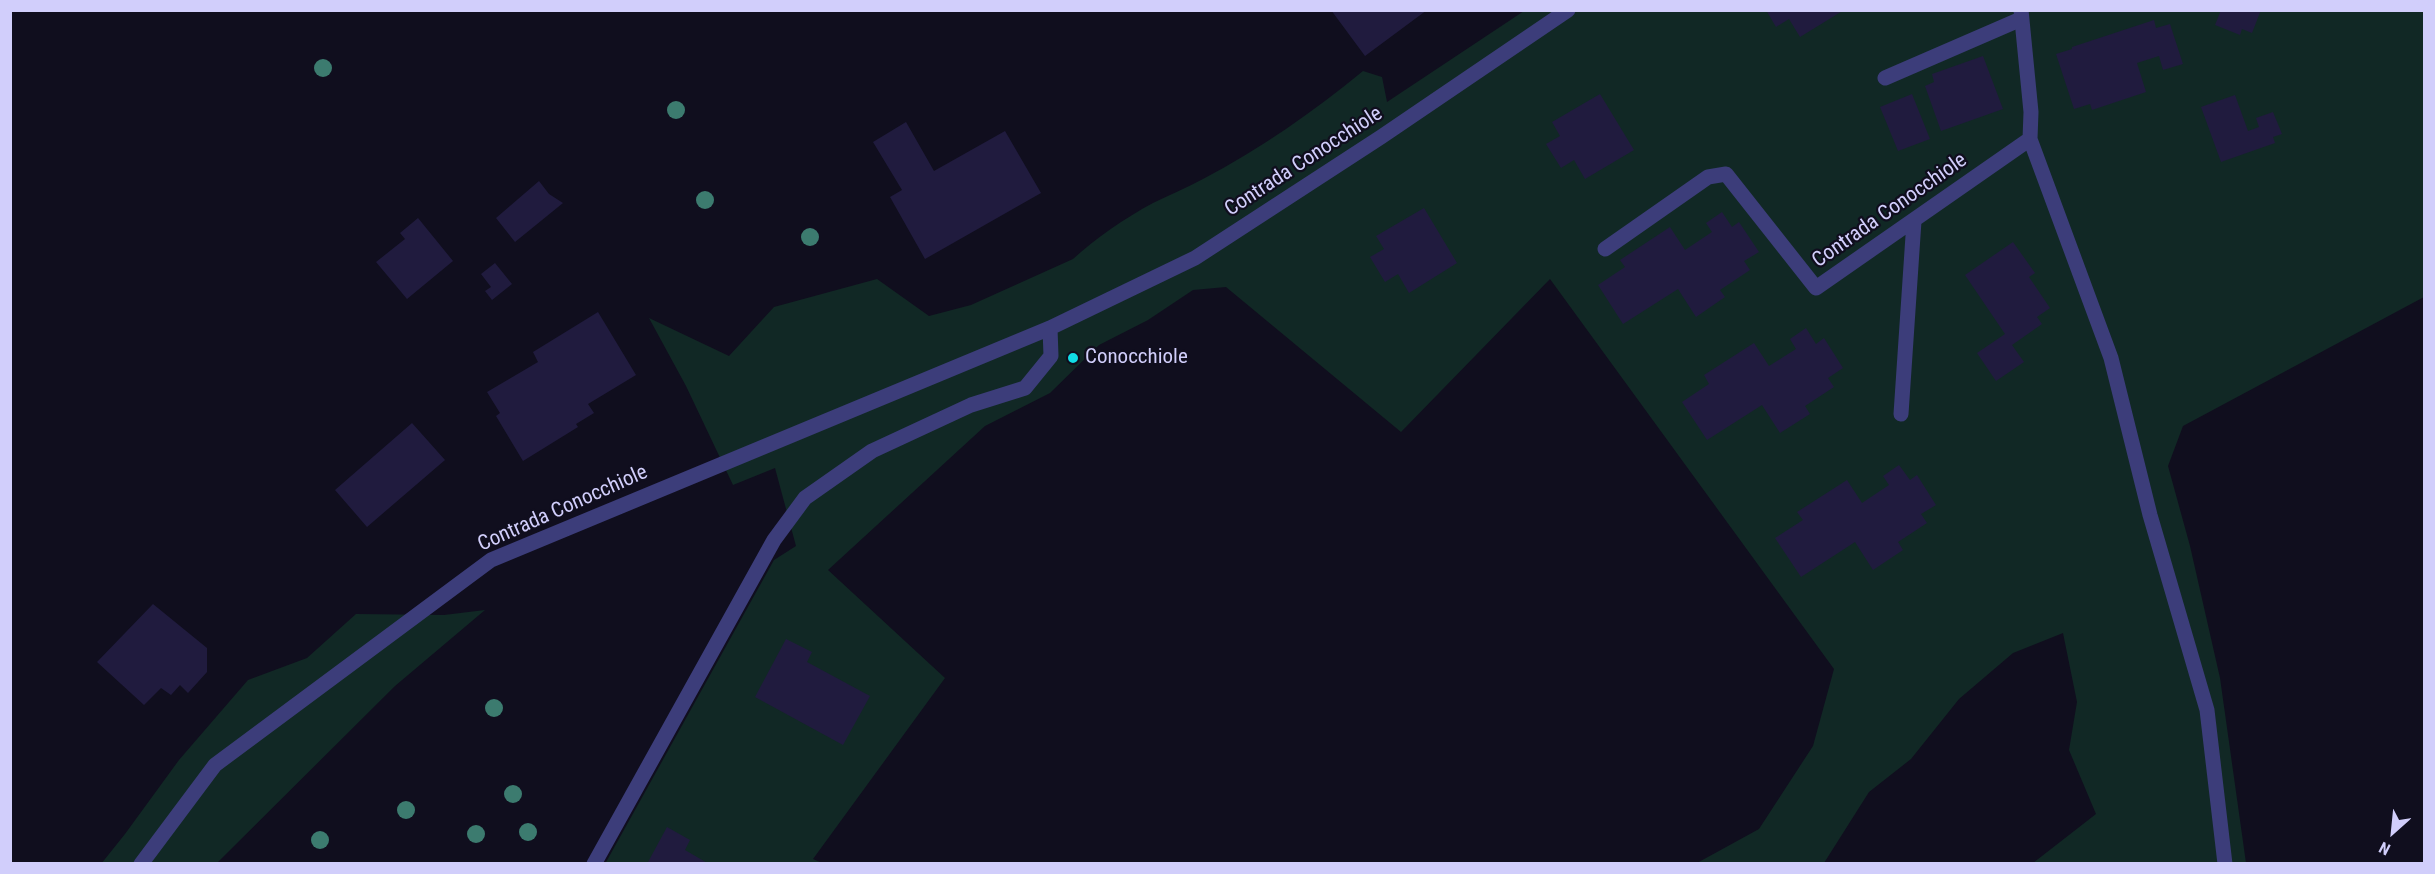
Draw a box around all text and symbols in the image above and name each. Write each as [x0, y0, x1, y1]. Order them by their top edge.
street label: Contrada Conocchiole [1220, 102, 1388, 222]
street label: Contrada Conocchiole [1808, 148, 1972, 274]
place label: Conocchiole [1085, 345, 1188, 371]
marker: Conocchiole [1066, 351, 1080, 365]
street label: Contrada Conocchiole [474, 460, 652, 558]
north arrow [2363, 802, 2423, 862]
text: N [2376, 838, 2393, 859]

